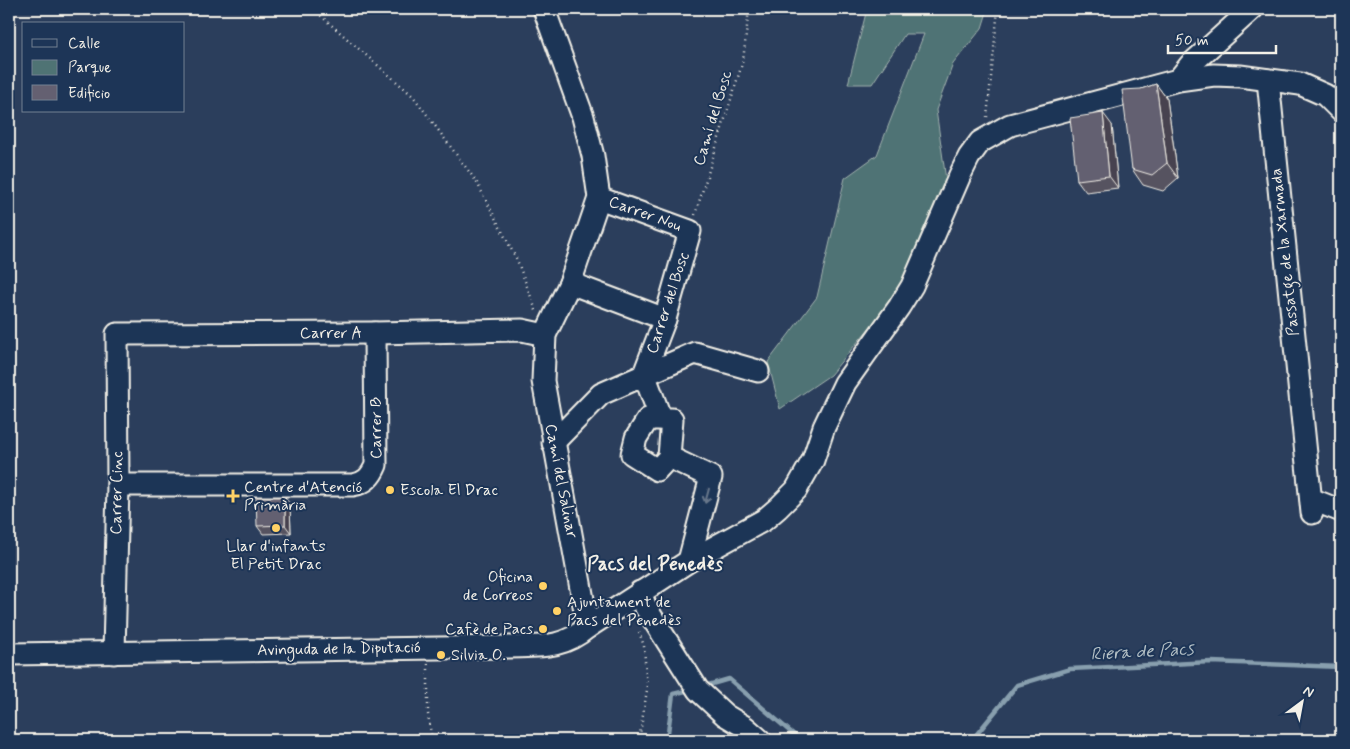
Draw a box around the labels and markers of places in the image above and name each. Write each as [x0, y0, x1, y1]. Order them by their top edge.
place label: Centre d'Atenció Primària [244, 477, 363, 516]
place label: Escola El Drac [400, 480, 499, 501]
marker: Escola El Drac [384, 484, 396, 496]
marker: Centre d'Atenció Primària [226, 489, 240, 503]
marker: Llar d'infants El Petit Drac [270, 522, 282, 534]
place label: Llar d'infants El Petit Drac [226, 536, 326, 575]
place label: Oficina de Correos [463, 567, 533, 606]
marker: Oficina de Correos [537, 580, 549, 592]
place label: Ajuntament de Pacs del Penedès [567, 592, 681, 631]
marker: Ajuntament de Pacs del Penedès [551, 605, 563, 617]
place label: Cafè de Pacs [445, 619, 533, 640]
marker: Cafè de Pacs [537, 623, 549, 635]
place label: Silvia O. [451, 645, 506, 666]
marker: Silvia O. [435, 649, 447, 661]

